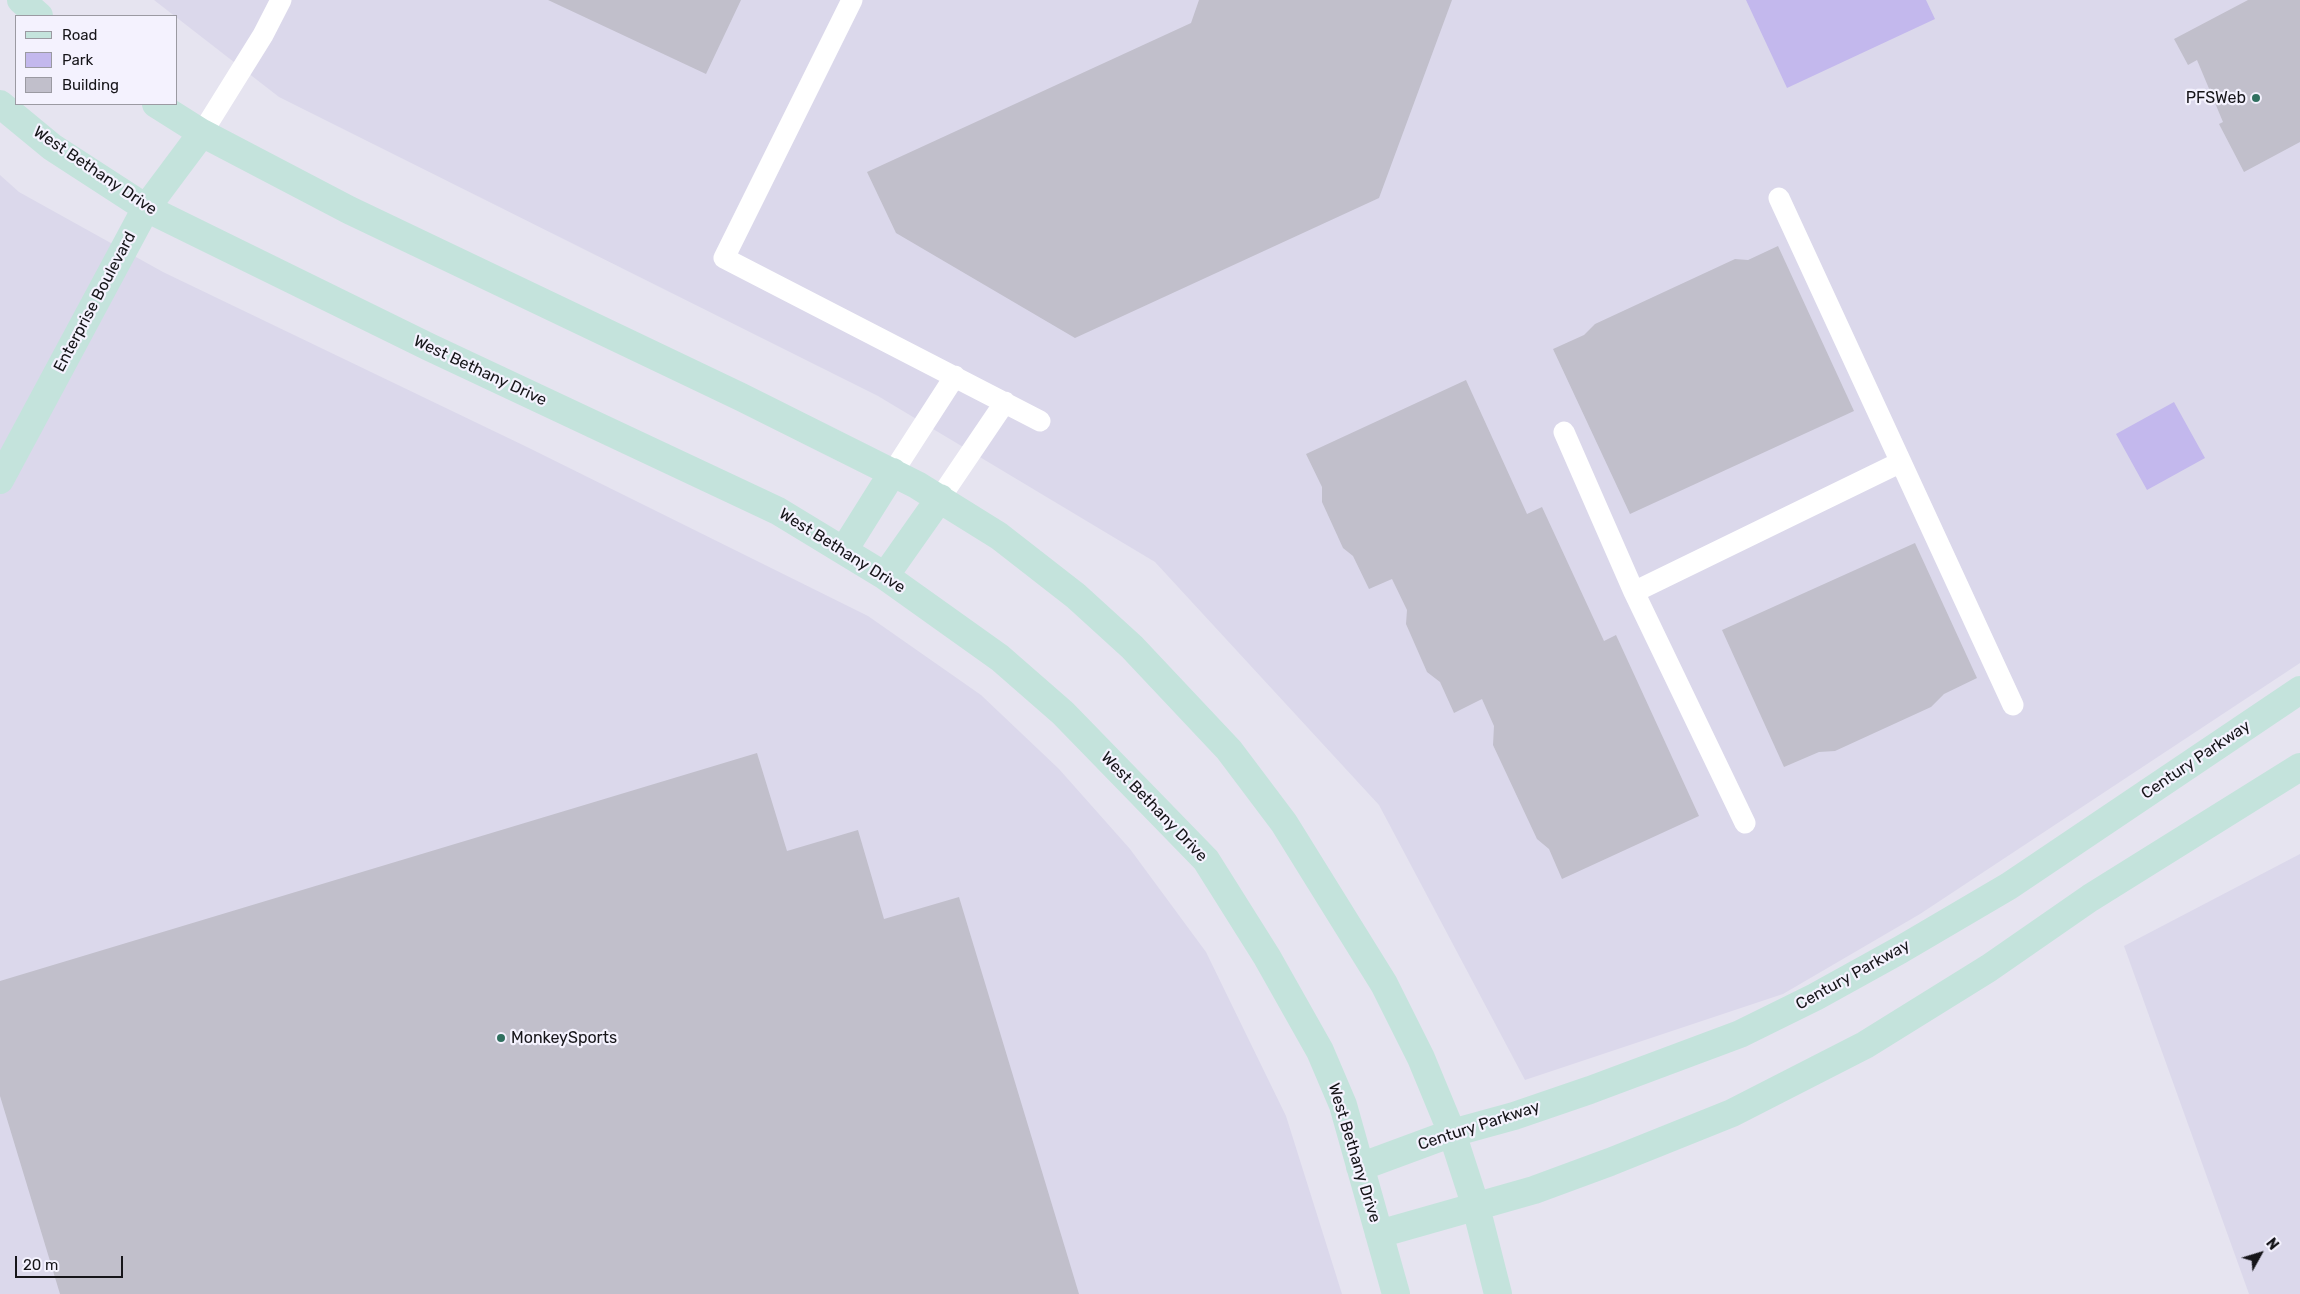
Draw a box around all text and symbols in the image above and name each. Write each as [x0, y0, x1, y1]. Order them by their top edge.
legend [15, 15, 178, 105]
text: Road [62, 26, 98, 44]
text: Park [62, 51, 93, 69]
text: Building [62, 76, 119, 94]
place label: PFSWeb [2186, 88, 2246, 108]
marker: PFSWeb [2250, 92, 2262, 104]
street label: West Bethany Drive [30, 123, 160, 219]
street label: Enterprise Boulevard [50, 229, 140, 375]
street label: West Bethany Drive [410, 332, 550, 410]
street label: West Bethany Drive [775, 504, 909, 598]
street label: Century Parkway [2138, 716, 2254, 804]
street label: West Bethany Drive [1097, 748, 1211, 866]
street label: Century Parkway [1793, 936, 1913, 1014]
place label: MonkeySports [511, 1028, 617, 1048]
marker: MonkeySports [495, 1032, 507, 1044]
street label: West Bethany Drive [1324, 1081, 1384, 1225]
street label: Century Parkway [1416, 1097, 1542, 1155]
north arrow [2235, 1229, 2285, 1279]
text: N [2262, 1235, 2282, 1254]
scale bar [18, 1246, 125, 1278]
text: 20 m [23, 1256, 58, 1274]

